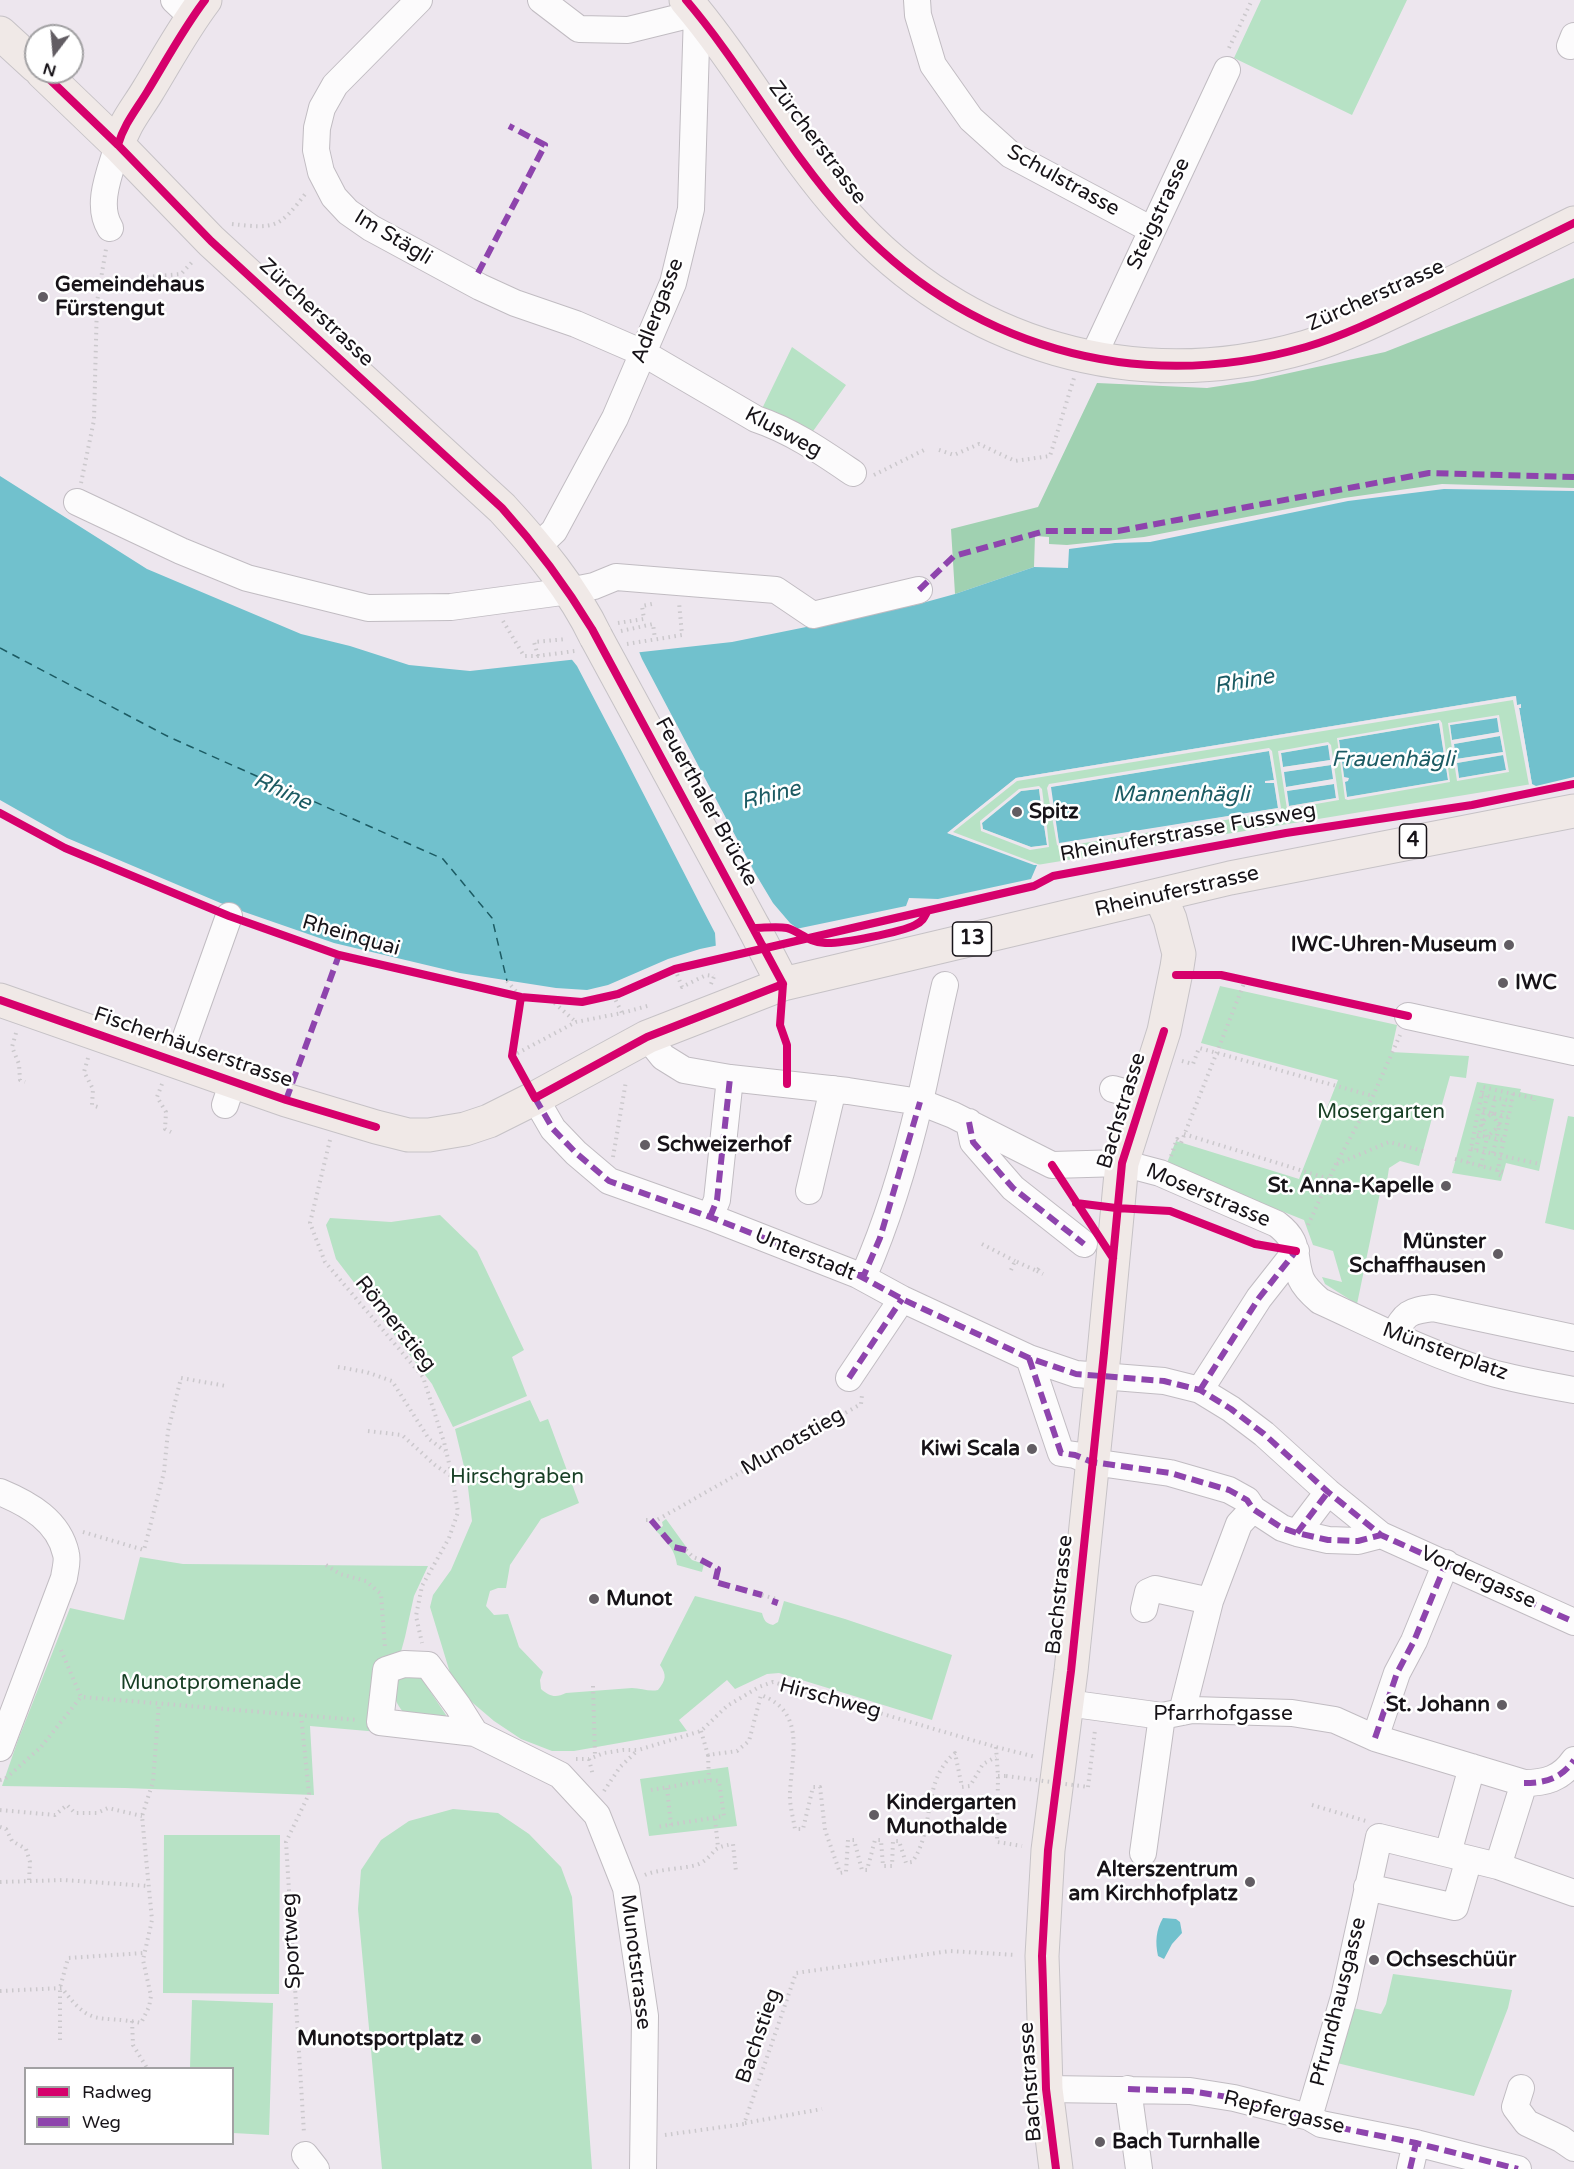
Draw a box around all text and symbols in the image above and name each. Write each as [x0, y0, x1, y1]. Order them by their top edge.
north arrow [24, 24, 84, 84]
text: N [41, 58, 59, 81]
street label: Zürcherstrasse [762, 76, 872, 210]
street label: Schulstrasse [1002, 140, 1124, 222]
street label: Steigstrasse [1122, 154, 1196, 274]
street label: Im Stägli [349, 205, 437, 271]
street label: Zürcherstrasse [253, 253, 379, 373]
street label: Zürcherstrasse [1303, 254, 1449, 338]
street label: Adlergasse [626, 255, 690, 367]
place label: Gemeindehaus Fürstengut [55, 272, 204, 322]
marker: Gemeindehaus Fürstengut [36, 290, 50, 304]
street label: Klusweg [740, 402, 826, 464]
water label: Rhine [1212, 664, 1276, 700]
street label: Feuerthaler Brücke [649, 713, 763, 891]
water label: Frauenhägli [1331, 747, 1455, 773]
water label: Rhine [249, 767, 315, 817]
water label: Rhine [739, 776, 803, 816]
water label: Mannenhägli [1113, 782, 1249, 808]
street label: Rheinuferstrasse Fussweg [1058, 798, 1318, 868]
place label: Spitz [1029, 799, 1079, 825]
marker: Spitz [1010, 805, 1024, 819]
road number: 4 [1400, 824, 1426, 858]
street label: Rheinuferstrasse [1093, 861, 1261, 923]
street label: Rheinquai [299, 910, 403, 962]
road number: 13 [952, 922, 992, 956]
place label: IWC-Uhren-Museum [1291, 932, 1497, 958]
marker: IWC-Uhren-Museum [1502, 938, 1516, 952]
place label: IWC [1515, 970, 1557, 996]
marker: IWC [1496, 976, 1510, 990]
street label: Fischerhäuserstrasse [90, 1002, 296, 1094]
street label: Bachstrasse [1092, 1050, 1152, 1172]
park label: Mosergarten [1317, 1099, 1445, 1125]
place label: Schweizerhof [657, 1132, 791, 1158]
marker: Schweizerhof [638, 1138, 652, 1152]
street label: Moserstrasse [1142, 1158, 1274, 1234]
place label: St. Anna-Kapelle [1268, 1173, 1434, 1199]
marker: St. Anna-Kapelle [1439, 1179, 1453, 1193]
street label: Unterstadt [751, 1223, 859, 1287]
place label: Münster Schaffhausen [1349, 1229, 1486, 1279]
marker: Münster Schaffhausen [1491, 1247, 1505, 1261]
street label: Römerstieg [349, 1271, 441, 1377]
street label: Münsterplatz [1379, 1318, 1511, 1386]
street label: Munotstieg [737, 1402, 849, 1482]
place label: Kiwi Scala [920, 1436, 1020, 1462]
marker: Kiwi Scala [1025, 1442, 1039, 1456]
park label: Hirschgraben [450, 1464, 584, 1490]
street label: Bachstrasse [1041, 1534, 1079, 1656]
street label: Vordergasse [1416, 1541, 1540, 1615]
place label: Munot [606, 1586, 672, 1612]
marker: Munot [587, 1592, 601, 1606]
park label: Munotpromenade [121, 1670, 301, 1696]
street label: Hirschweg [776, 1673, 884, 1725]
place label: St. Johann [1386, 1692, 1490, 1718]
marker: St. Johann [1495, 1698, 1509, 1712]
street label: Pfarrhofgasse [1153, 1701, 1293, 1727]
place label: Kindergarten Munothalde [886, 1790, 1017, 1840]
marker: Kindergarten Munothalde [867, 1808, 881, 1822]
place label: Alterszentrum am Kirchhofplatz [1068, 1857, 1238, 1907]
marker: Alterszentrum am Kirchhofplatz [1243, 1875, 1257, 1889]
street label: Sportweg [277, 1892, 307, 1990]
street label: Munotstrasse [614, 1893, 656, 2031]
street label: Pfrundhausgasse [1306, 1915, 1372, 2089]
place label: Ochseschüür [1386, 1947, 1516, 1973]
marker: Ochseschüür [1367, 1953, 1381, 1967]
street label: Bachstieg [731, 1985, 787, 2087]
street label: Bachstrasse [1014, 2021, 1048, 2143]
place label: Munotsportplatz [297, 2026, 464, 2052]
marker: Munotsportplatz [469, 2032, 483, 2046]
legend [24, 2067, 234, 2145]
text: Radweg [82, 2081, 152, 2103]
street label: Repfergasse [1221, 2086, 1347, 2140]
text: Weg [82, 2111, 121, 2133]
place label: Bach Turnhalle [1112, 2129, 1260, 2155]
marker: Bach Turnhalle [1093, 2135, 1107, 2149]

